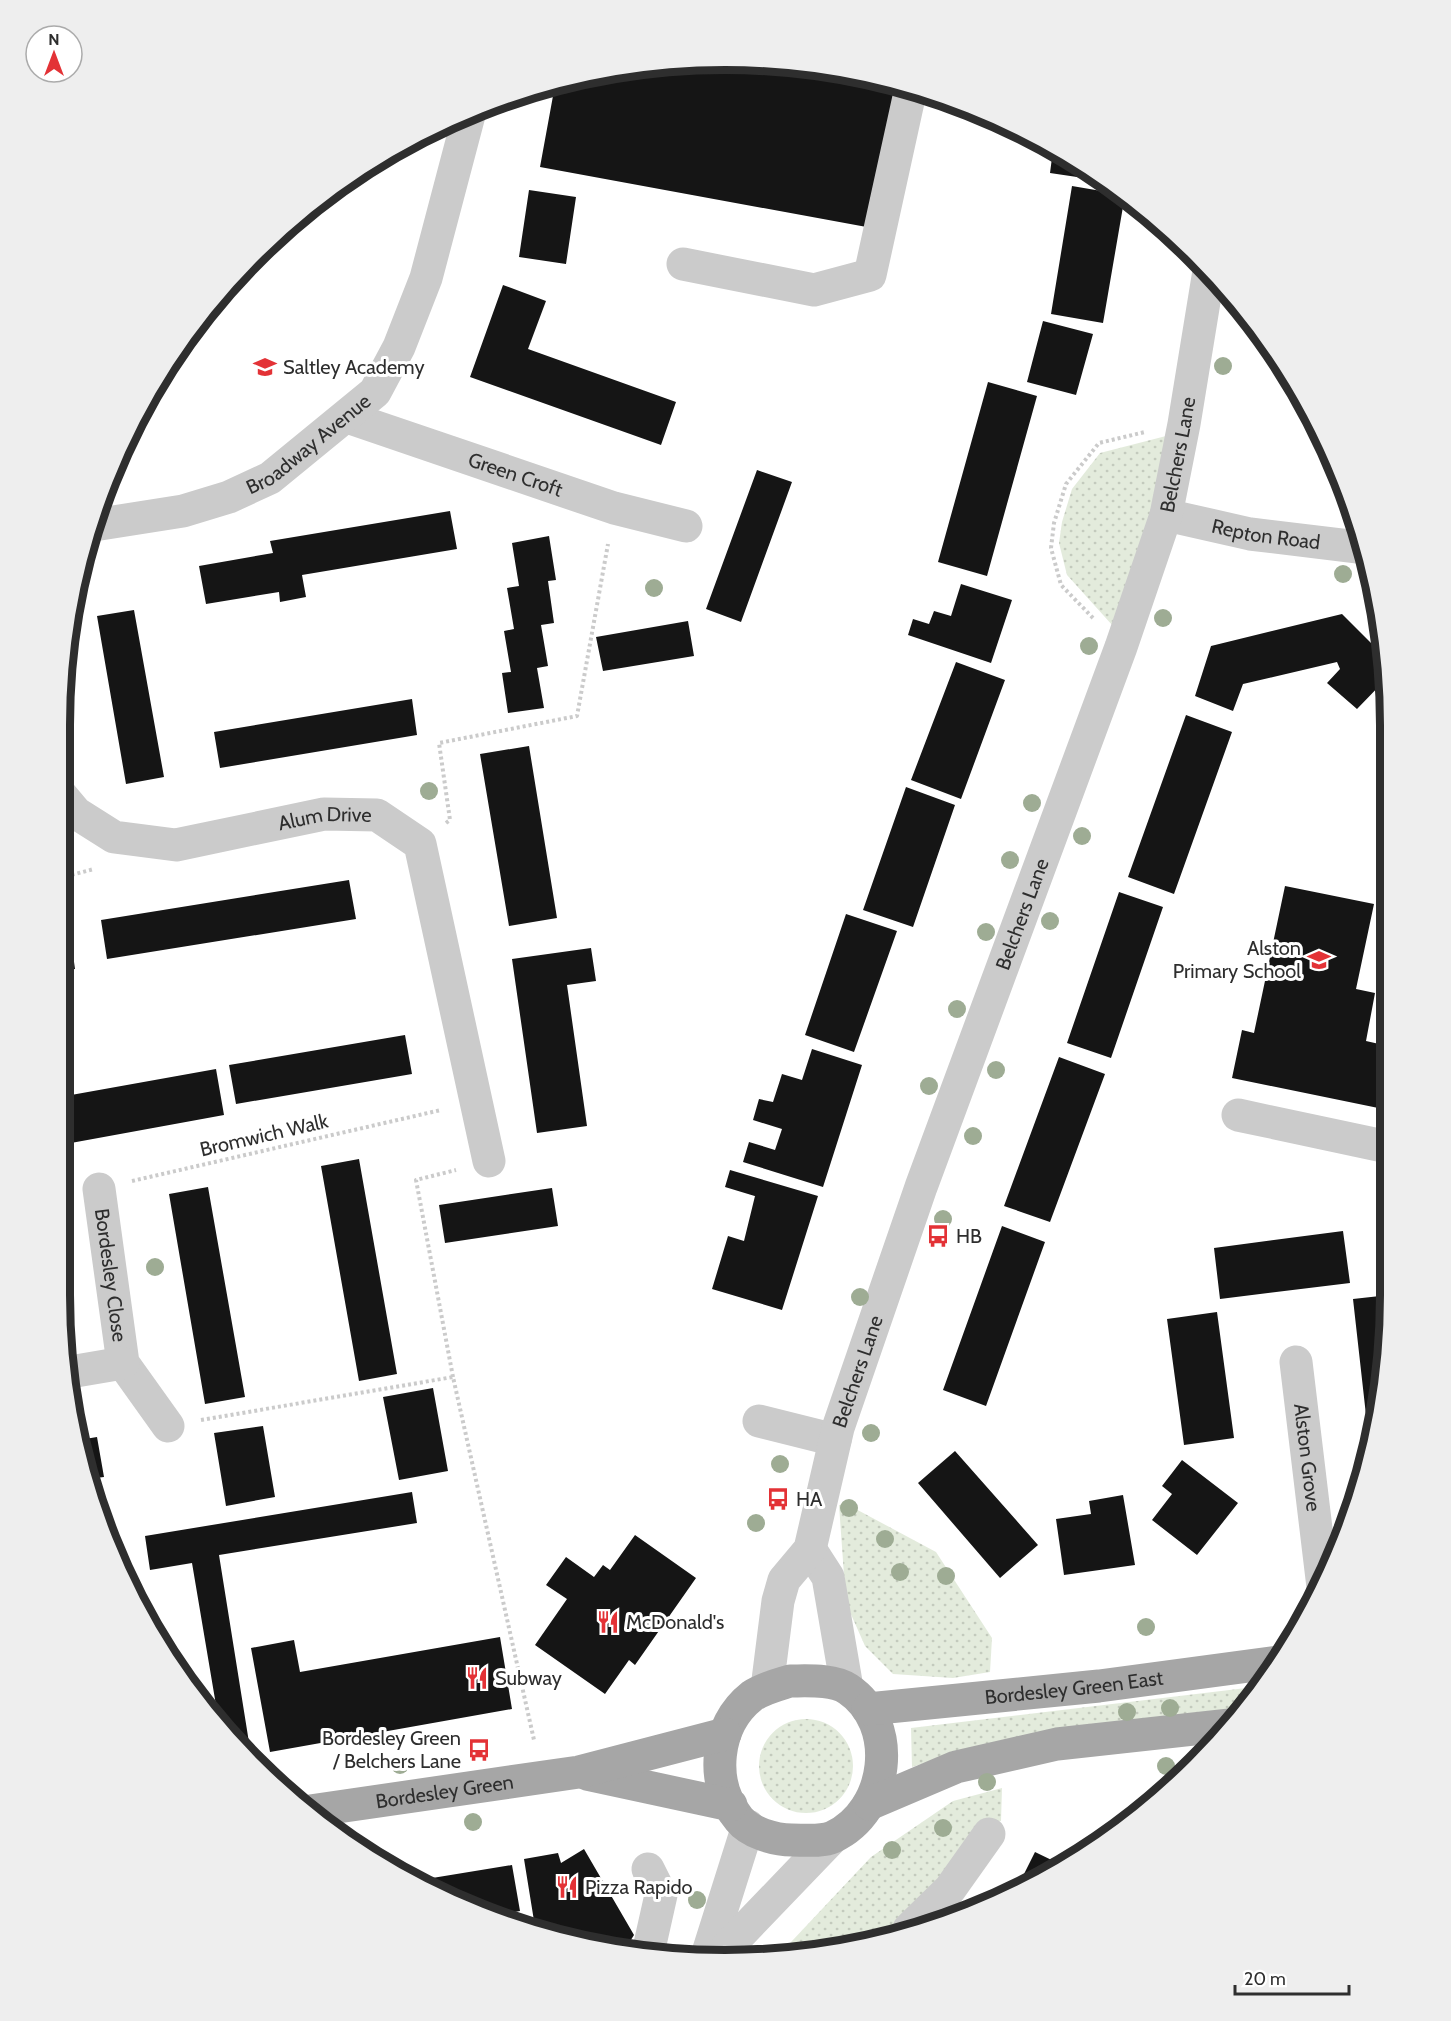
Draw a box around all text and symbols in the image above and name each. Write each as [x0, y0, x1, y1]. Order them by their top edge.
north arrow [24, 24, 84, 84]
text: N [48, 30, 60, 49]
school or university icon: Saltley Academy [252, 354, 278, 380]
place label: Saltley Academy [283, 355, 424, 379]
street label: Broadway Avenue [242, 389, 375, 499]
street label: Belchers Lane [1155, 395, 1200, 514]
street label: Green Croft [465, 447, 566, 502]
street label: Repton Road [1209, 514, 1322, 554]
street label: Alum Drive [276, 802, 372, 835]
street label: Belchers Lane [990, 855, 1054, 973]
place label: Alston Primary School [1173, 936, 1301, 983]
school or university icon: Alston Primary School [1306, 947, 1332, 973]
street label: Bromwich Walk [198, 1109, 330, 1161]
street label: Bordesley Close [90, 1207, 132, 1343]
bus stop icon: HB [925, 1223, 951, 1249]
place label: HB [956, 1224, 982, 1248]
street label: Belchers Lane [827, 1312, 888, 1431]
street label: Alston Grove [1289, 1402, 1326, 1513]
bus stop icon: HA [765, 1486, 791, 1512]
place label: HA [796, 1487, 823, 1511]
restaurant icon: McDonald's [595, 1609, 621, 1635]
place label: McDonald's [626, 1610, 724, 1634]
restaurant icon: Subway [464, 1665, 490, 1691]
street label: Bordesley Green East [984, 1665, 1165, 1709]
place label: Subway [495, 1666, 562, 1690]
place label: Bordesley Green / Belchers Lane [322, 1726, 461, 1773]
bus stop icon: Bordesley Green / Belchers Lane [466, 1737, 492, 1763]
street label: Bordesley Green [374, 1770, 515, 1813]
restaurant icon: Pizza Rapido [554, 1874, 580, 1900]
place label: Pizza Rapido [585, 1875, 693, 1899]
scale bar [1235, 1958, 1349, 1996]
text: 20 m [1244, 1968, 1286, 1990]

